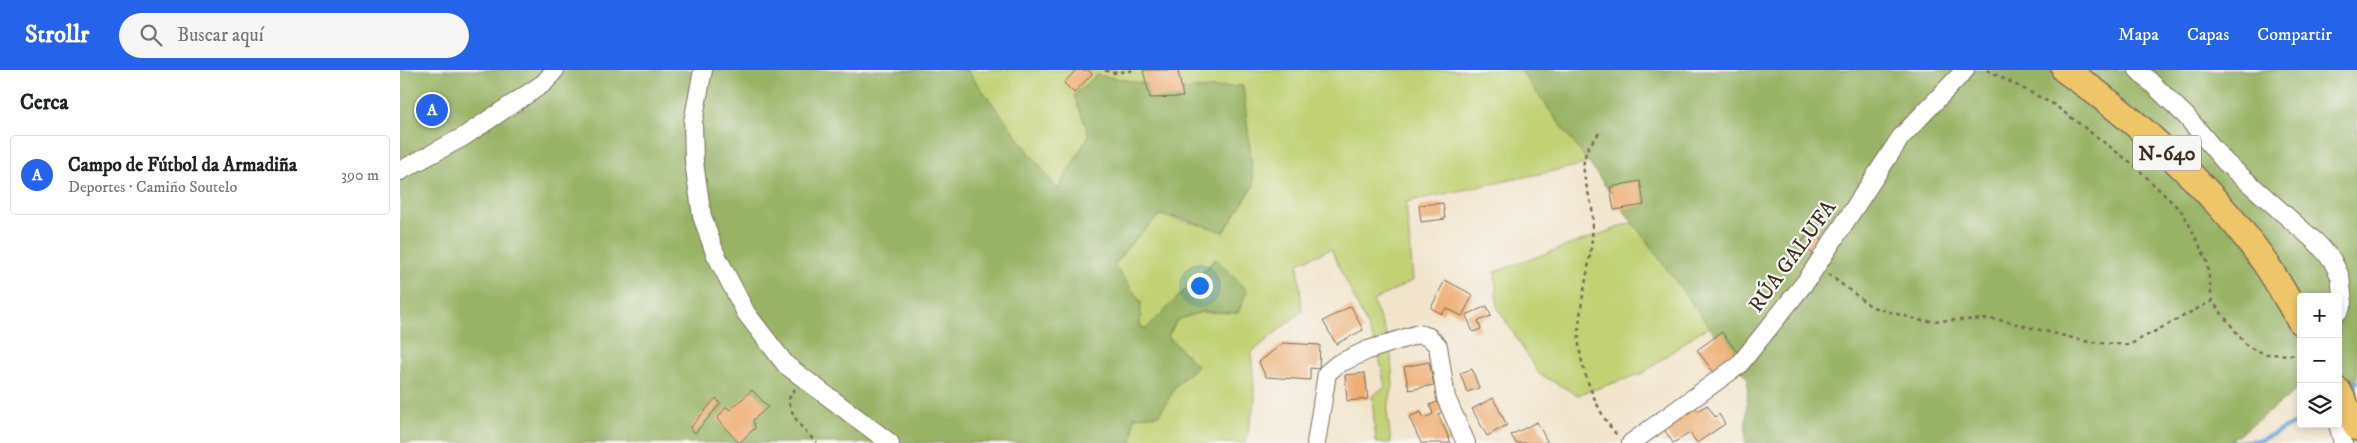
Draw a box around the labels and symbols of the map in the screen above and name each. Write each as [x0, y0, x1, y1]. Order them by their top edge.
pin: A [416, 91, 448, 129]
road number: N-640 [2133, 136, 2201, 170]
street label: RÚA GALUFA [1742, 194, 1843, 318]
your location [1187, 273, 1213, 299]

